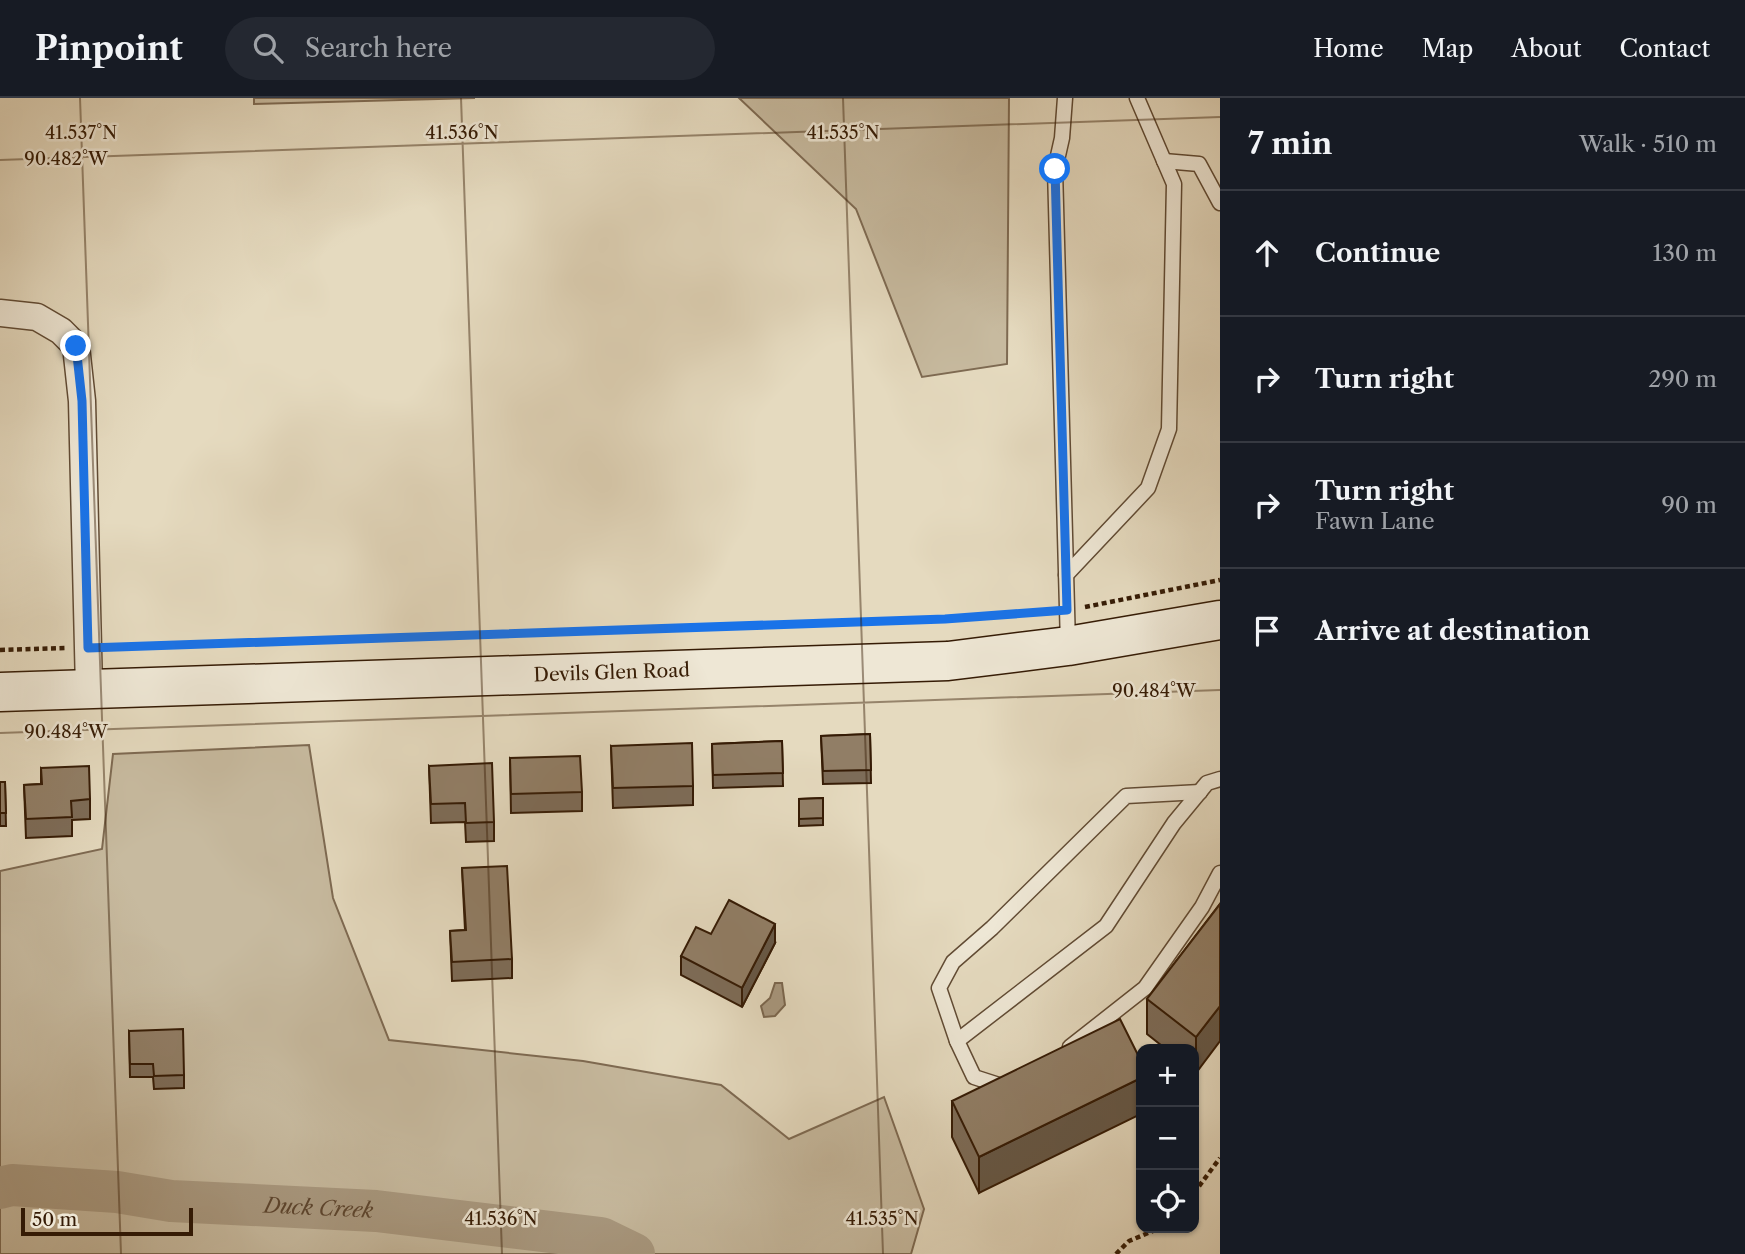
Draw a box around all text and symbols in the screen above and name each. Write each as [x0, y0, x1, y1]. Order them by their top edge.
search box [225, 17, 715, 80]
text: Pinpoint [35, 28, 183, 69]
icon: search [249, 29, 287, 67]
text: Search here [305, 32, 452, 64]
text: Home [1313, 34, 1384, 63]
text: Map [1422, 34, 1473, 63]
text: About [1511, 34, 1582, 63]
text: Contact [1620, 34, 1710, 63]
text: 41.537°N [45, 122, 117, 144]
text: 41.536°N [425, 122, 499, 144]
text: 41.535°N [806, 122, 880, 144]
text: 7 min [1248, 125, 1332, 162]
text: Walk · 510 m [1579, 130, 1717, 158]
text: 90.482°W [24, 148, 109, 170]
route start [1039, 153, 1070, 184]
icon: ahead [1248, 234, 1286, 272]
text: Continue [1315, 237, 1440, 269]
text: 130 m [1653, 239, 1717, 267]
route end [60, 330, 91, 361]
icon: right [1248, 360, 1286, 398]
text: Turn right [1315, 363, 1454, 395]
text: 290 m [1648, 365, 1717, 393]
text: Turn right [1315, 475, 1454, 507]
icon: right [1248, 486, 1286, 524]
text: 90 m [1661, 491, 1717, 519]
text: Fawn Lane [1315, 507, 1435, 535]
icon: arrive [1248, 612, 1286, 650]
text: Arrive at destination [1315, 615, 1590, 647]
street label: Devils Glen Road [533, 658, 691, 687]
text: 90.484°W [1112, 680, 1197, 702]
text: 90.484°W [24, 721, 109, 743]
map controls [1136, 1044, 1199, 1233]
button: + [1136, 1044, 1199, 1107]
button: − [1136, 1107, 1199, 1170]
button: locate [1136, 1170, 1199, 1233]
water label: Duck Creek [261, 1192, 374, 1223]
scale bar [21, 1205, 192, 1237]
text: 50 m [32, 1208, 77, 1231]
text: 41.536°N [464, 1208, 538, 1230]
text: 41.535°N [845, 1208, 919, 1230]

